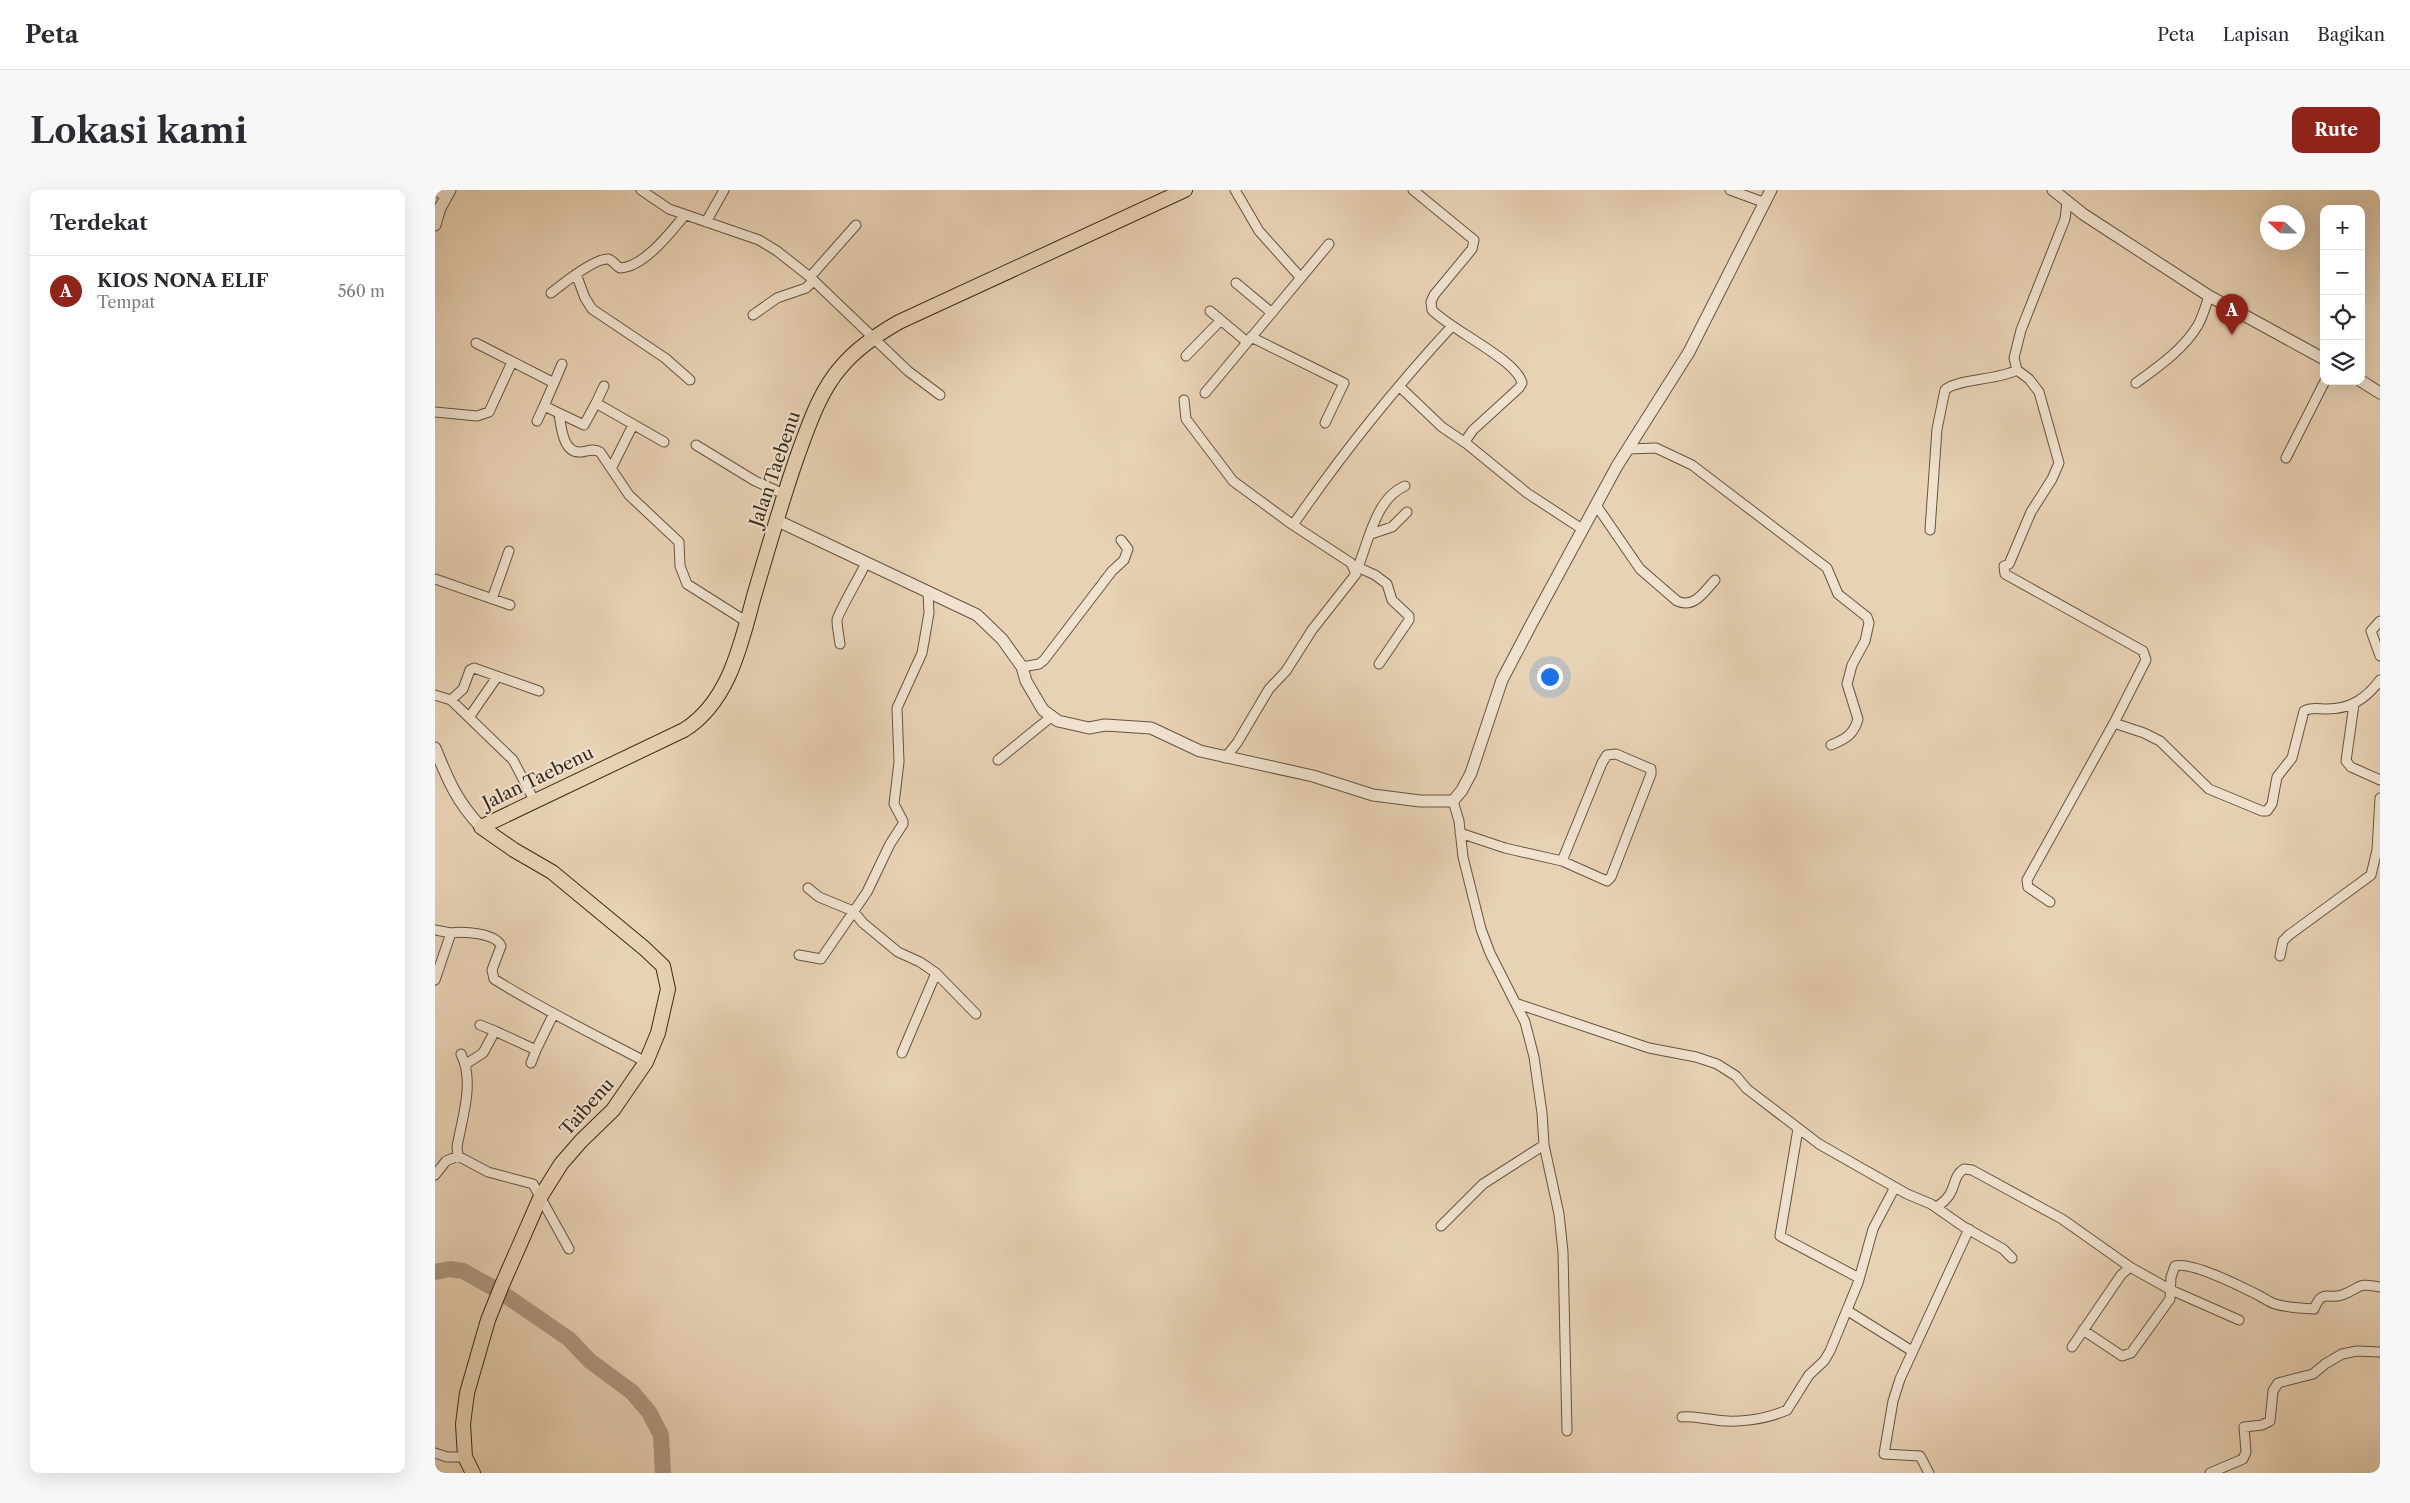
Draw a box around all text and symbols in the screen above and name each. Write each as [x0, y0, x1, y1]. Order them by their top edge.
text: Peta [25, 20, 79, 49]
text: Peta [2157, 24, 2195, 46]
text: Lapisan [2223, 24, 2289, 46]
text: Bagikan [2317, 24, 2385, 46]
button: Rute [2292, 107, 2380, 153]
text: Lokasi kami [30, 109, 247, 152]
north arrow [2260, 205, 2305, 250]
map controls [2320, 205, 2365, 385]
button: + [2320, 205, 2365, 250]
text: Terdekat [50, 210, 148, 235]
button: − [2320, 250, 2365, 295]
text: KIOS NONA ELIF [97, 269, 268, 292]
text: A [60, 281, 72, 301]
text: 560 m [338, 281, 385, 301]
text: Tempat [97, 292, 155, 312]
pin: A [2216, 294, 2248, 335]
button: locate [2320, 295, 2365, 340]
button: layers [2320, 340, 2365, 385]
street label: Jalan Taebenu [744, 408, 805, 532]
your location [1537, 664, 1563, 690]
street label: Jalan Taebenu [476, 742, 597, 816]
street label: Taibenu [555, 1074, 619, 1140]

